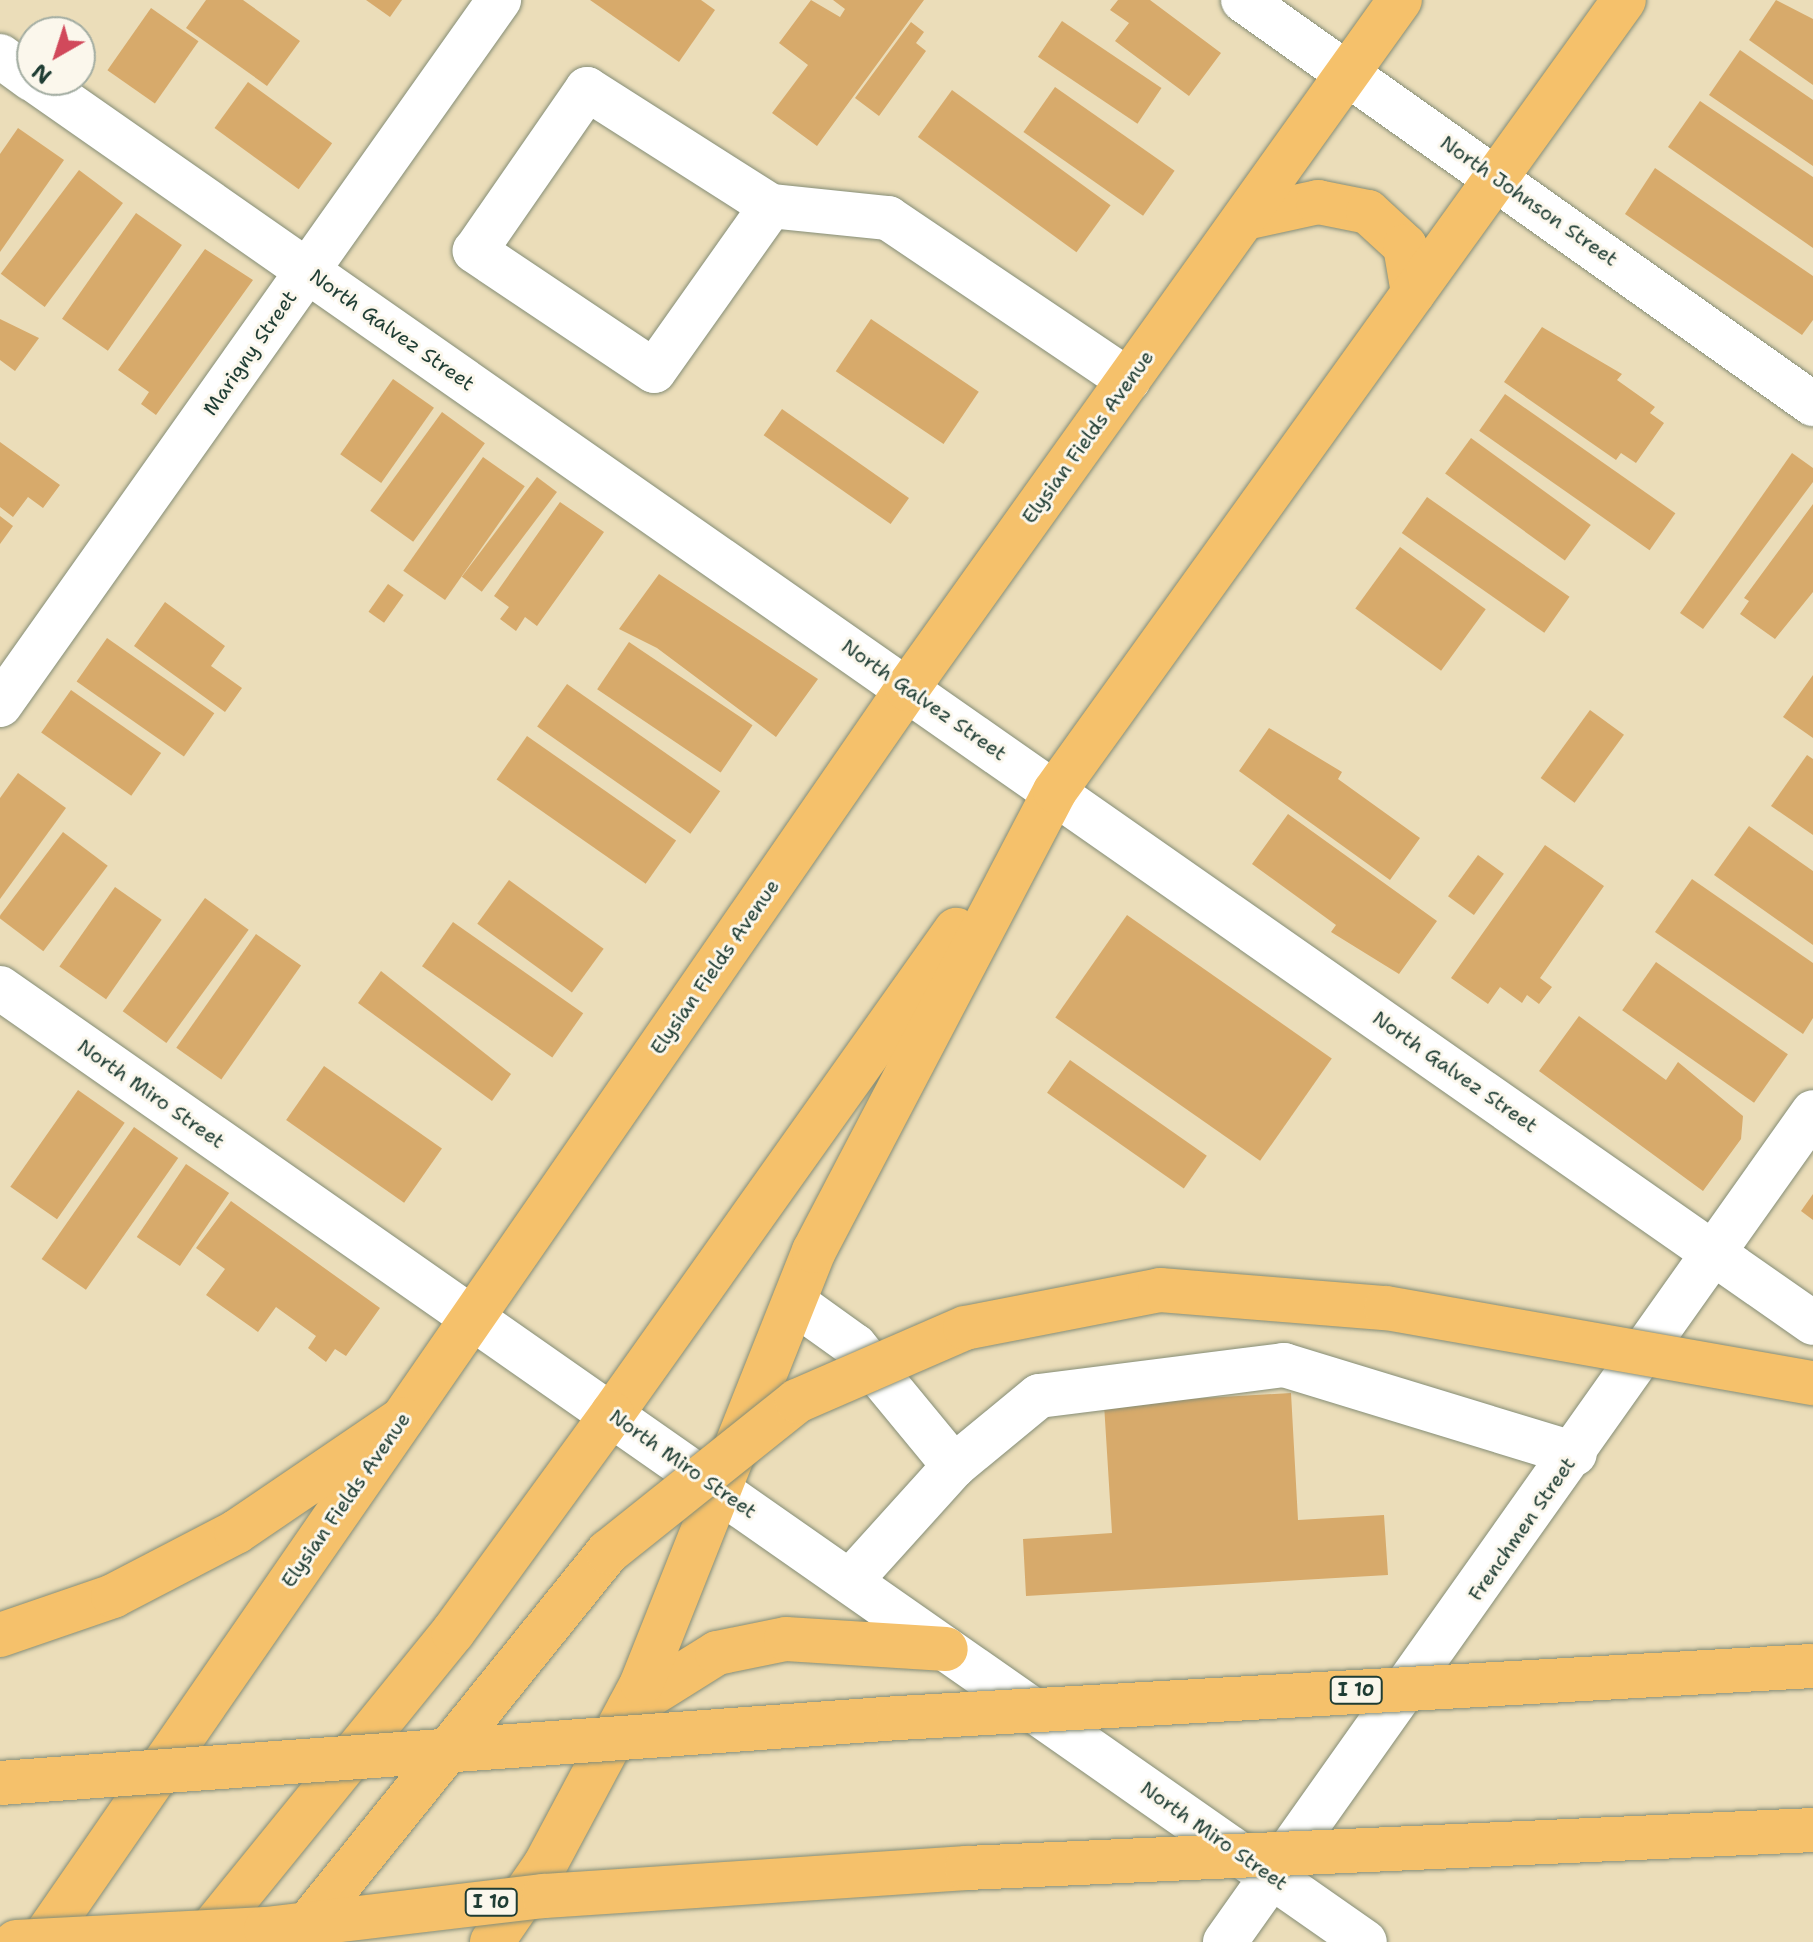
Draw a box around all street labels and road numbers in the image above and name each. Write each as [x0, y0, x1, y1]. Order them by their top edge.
street label: North Johnson Street [1436, 131, 1622, 271]
street label: North Galvez Street [305, 264, 479, 396]
street label: Marigny Street [198, 286, 302, 420]
street label: Elysian Fields Avenue [1017, 346, 1159, 528]
street label: North Galvez Street [837, 634, 1011, 766]
street label: Elysian Fields Avenue [645, 875, 785, 1059]
street label: North Galvez Street [1368, 1006, 1542, 1138]
street label: North Miro Street [73, 1034, 229, 1154]
street label: North Miro Street [605, 1404, 761, 1524]
street label: Elysian Fields Avenue [276, 1408, 416, 1592]
street label: Frenchmen Street [1463, 1452, 1581, 1606]
road number: I 10 [1328, 1676, 1384, 1704]
street label: North Miro Street [1136, 1776, 1292, 1896]
road number: I 10 [463, 1888, 519, 1916]

